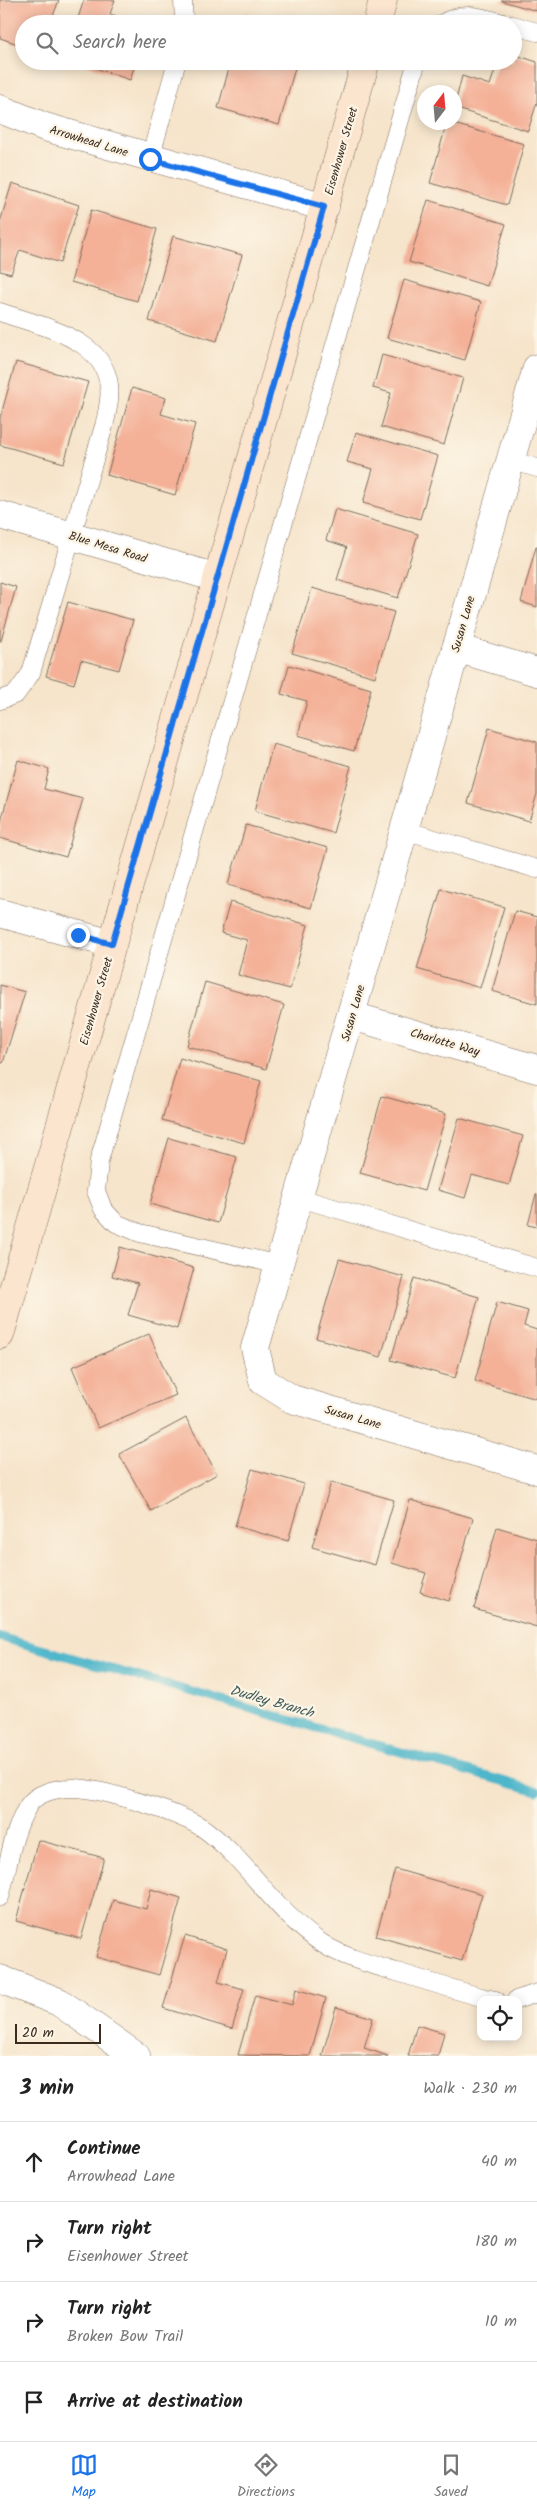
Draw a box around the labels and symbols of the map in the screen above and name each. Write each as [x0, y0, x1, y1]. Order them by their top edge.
north arrow [417, 85, 462, 130]
street label: Eisenhower Street [320, 104, 363, 198]
street label: Arrowhead Lane [47, 121, 131, 163]
route start [139, 148, 162, 171]
street label: Blue Mesa Road [66, 527, 150, 569]
street label: Susan Lane [446, 593, 481, 655]
route end [67, 924, 90, 947]
street label: Eisenhower Street [75, 954, 118, 1048]
street label: Susan Lane [336, 982, 371, 1044]
street label: Charlotte Way [408, 1023, 482, 1062]
street label: Susan Lane [322, 1400, 384, 1435]
water label: Dudley Branch [227, 1680, 318, 1725]
scale bar [15, 2021, 101, 2044]

